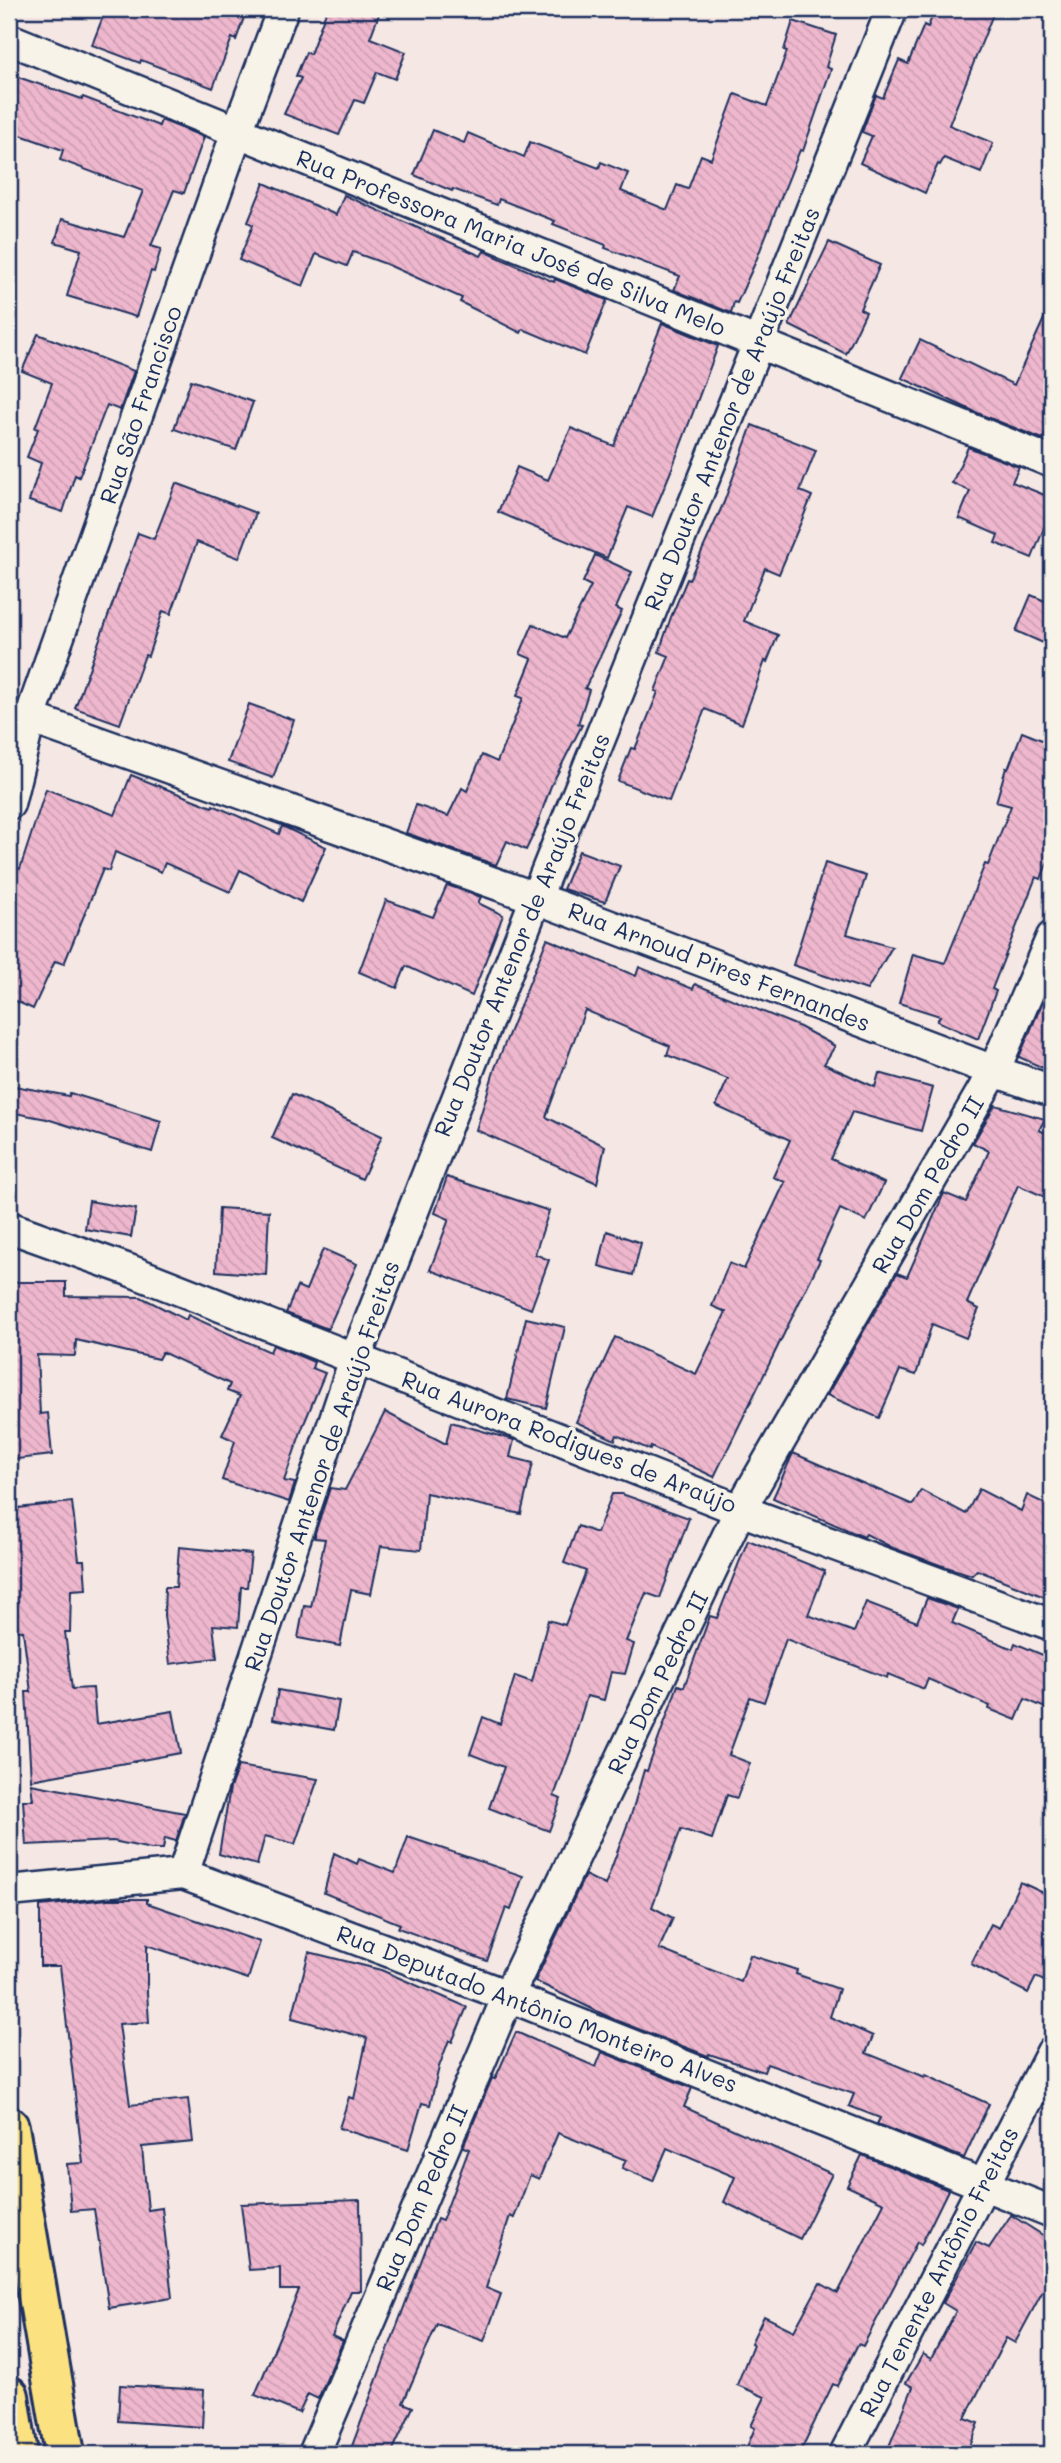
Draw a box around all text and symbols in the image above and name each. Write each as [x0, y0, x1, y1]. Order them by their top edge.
street label: Rua Professora Maria José de Silva Melo [292, 142, 730, 342]
street label: Rua Doutor Antenor de Araújo Freitas [636, 202, 826, 615]
street label: Rua São Francisco [92, 302, 188, 508]
street label: Rua Doutor Antenor de Araújo Freitas [426, 728, 616, 1141]
street label: Rua Arnoud Pires Fernandes [564, 894, 875, 1038]
street label: Rua Dom Pedro II [864, 1091, 990, 1278]
street label: Rua Doutor Antenor de Araújo Freitas [236, 1256, 406, 1675]
street label: Rua Aurora Rodigues de Araújo [398, 1363, 741, 1519]
street label: Rua Dom Pedro II [600, 1586, 714, 1779]
street label: Rua Deputado Antônio Monteiro Alves [333, 1918, 742, 2099]
street label: Rua Dom Pedro II [368, 2100, 474, 2295]
street label: Rua Tenente Antônio Freitas [852, 2121, 1025, 2422]

